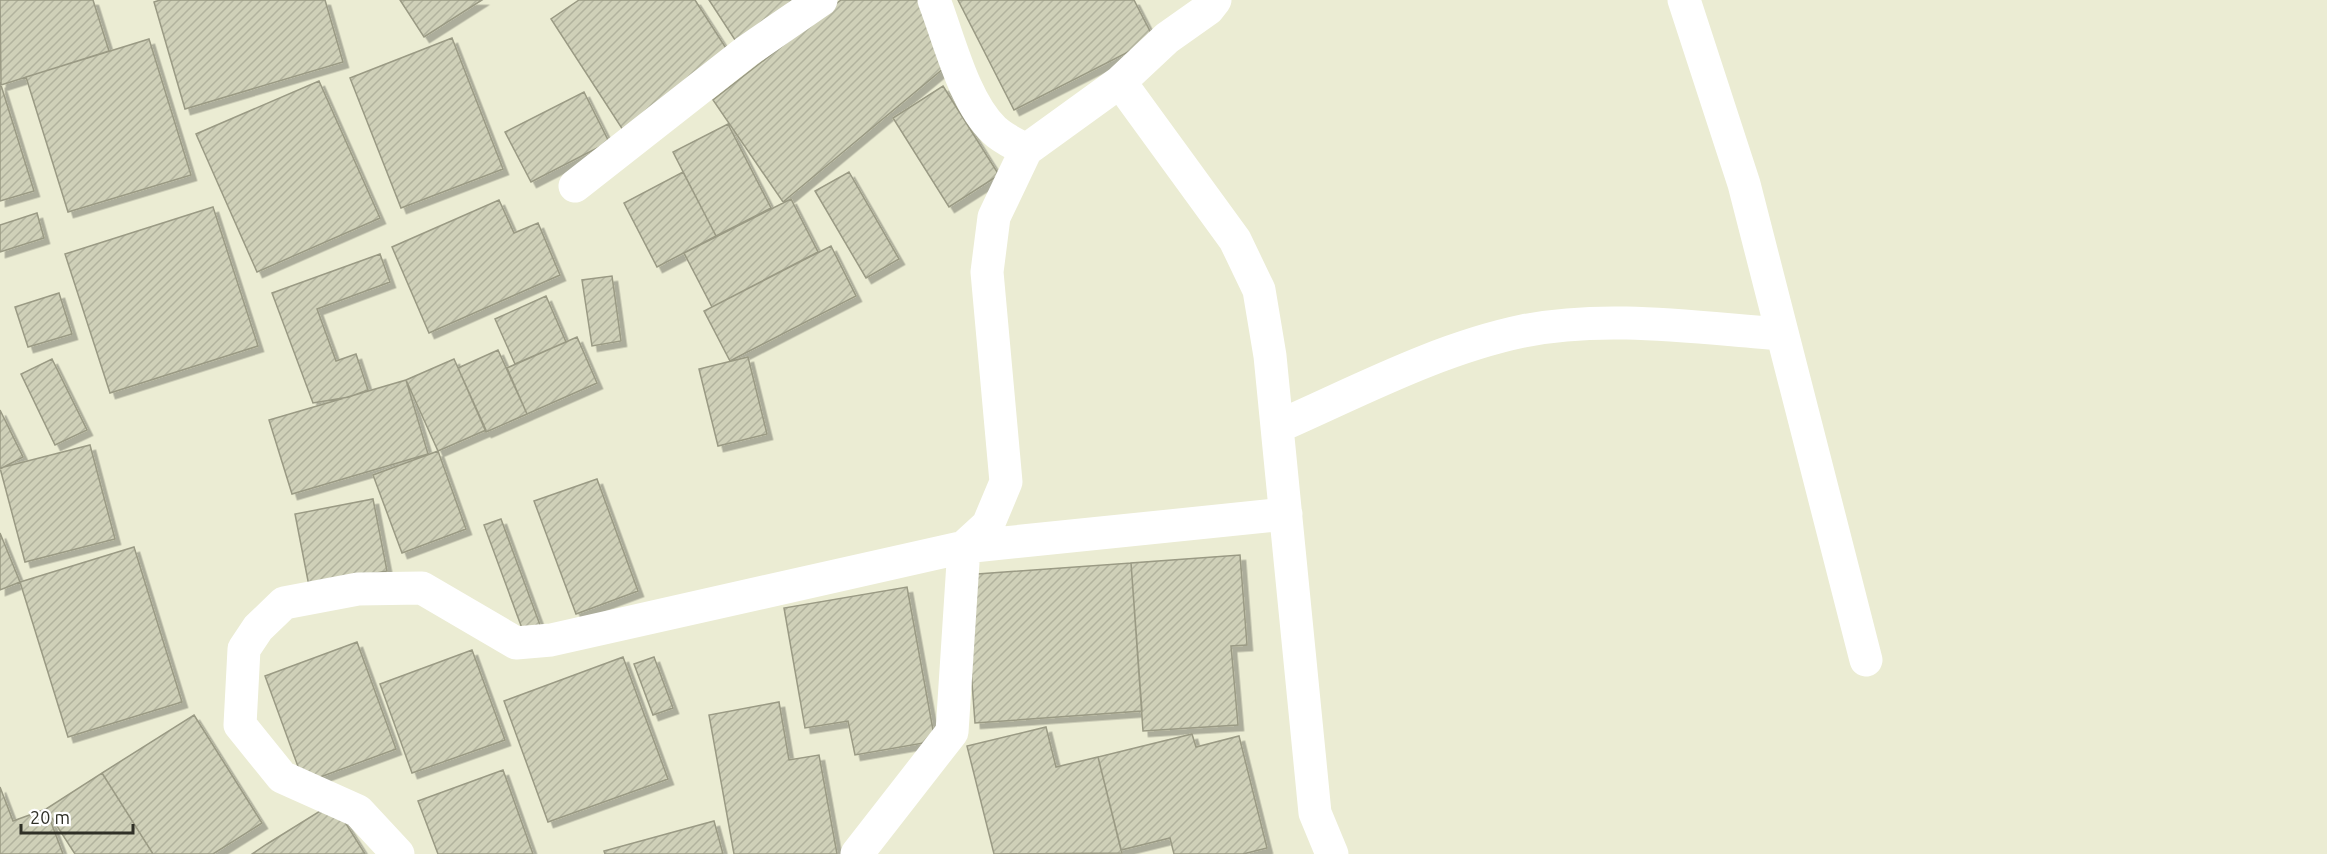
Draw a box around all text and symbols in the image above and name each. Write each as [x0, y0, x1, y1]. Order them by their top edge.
scale bar [21, 797, 134, 835]
text: 20 m [30, 807, 70, 827]

